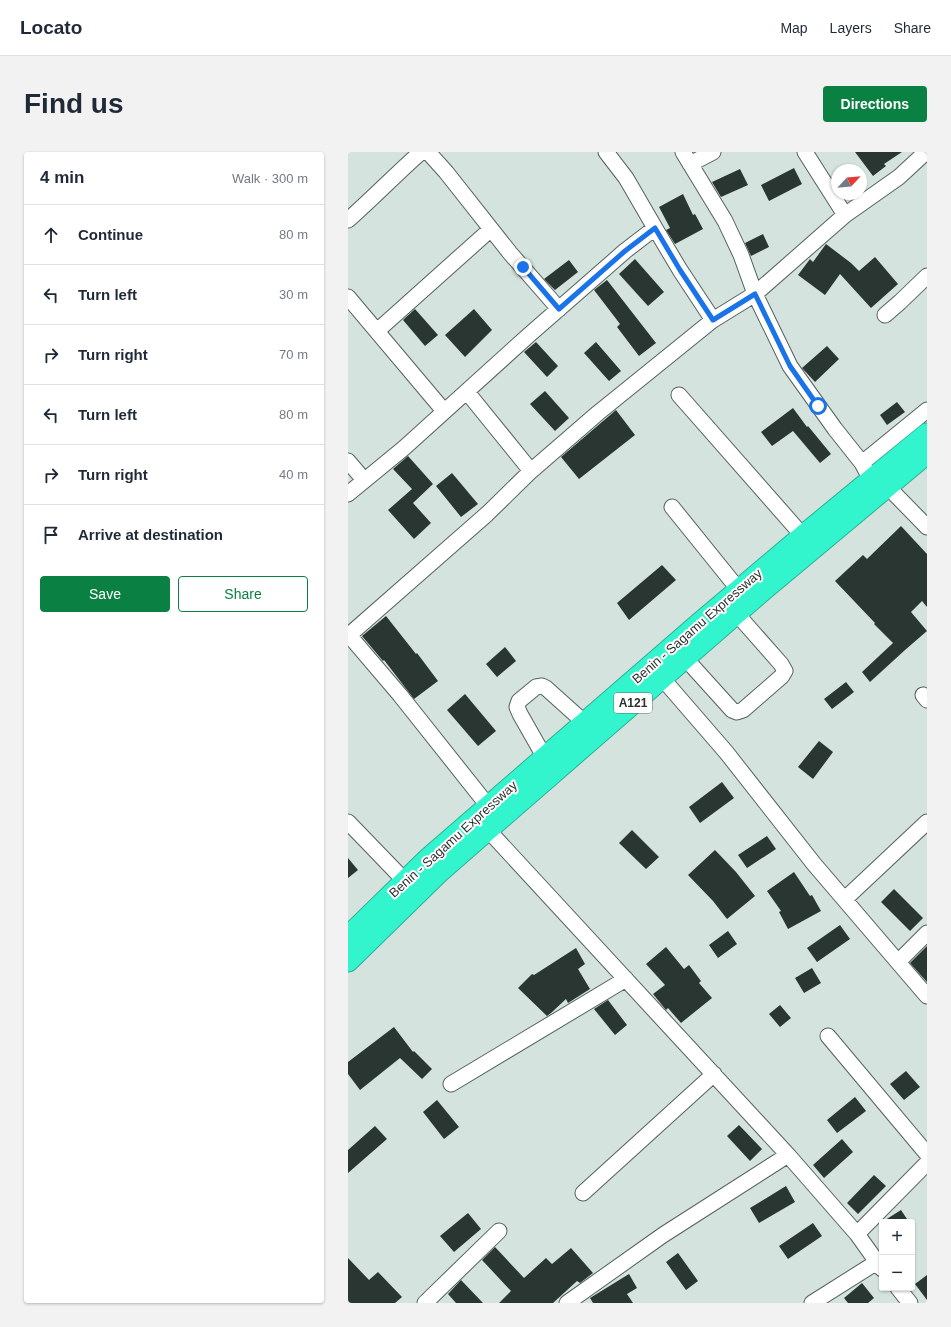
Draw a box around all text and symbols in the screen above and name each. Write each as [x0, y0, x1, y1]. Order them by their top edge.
text: Locato [20, 17, 82, 38]
text: Map [780, 20, 808, 36]
text: Layers [830, 20, 872, 36]
text: Share [894, 20, 931, 36]
button: Directions [823, 86, 927, 122]
text: Find us [24, 88, 124, 119]
north arrow [831, 164, 867, 200]
text: 4 min [40, 168, 84, 187]
text: Walk · 300 m [232, 171, 308, 186]
icon: ahead [40, 224, 62, 246]
text: Continue [78, 226, 143, 243]
text: 80 m [279, 227, 308, 242]
route end [514, 258, 532, 276]
icon: left [40, 284, 62, 306]
text: Turn left [78, 286, 137, 303]
text: 30 m [279, 287, 308, 302]
icon: right [40, 344, 62, 366]
text: Turn right [78, 346, 148, 363]
text: 70 m [279, 347, 308, 362]
route start [809, 397, 827, 415]
icon: left [40, 404, 62, 426]
text: Turn left [78, 406, 137, 423]
text: 80 m [279, 407, 308, 422]
icon: right [40, 464, 62, 486]
text: Turn right [78, 466, 148, 483]
text: 40 m [279, 467, 308, 482]
icon: arrive [40, 524, 62, 546]
text: Arrive at destination [78, 526, 223, 543]
street label: Benin - Sagamu Expressway [629, 565, 765, 686]
button: Save [40, 576, 170, 612]
button: Share [178, 576, 308, 612]
road number: A121 [614, 693, 652, 713]
street label: Benin - Sagamu Expressway [386, 777, 520, 900]
map controls [879, 1219, 915, 1291]
button: + [879, 1219, 915, 1255]
button: − [879, 1255, 915, 1291]

